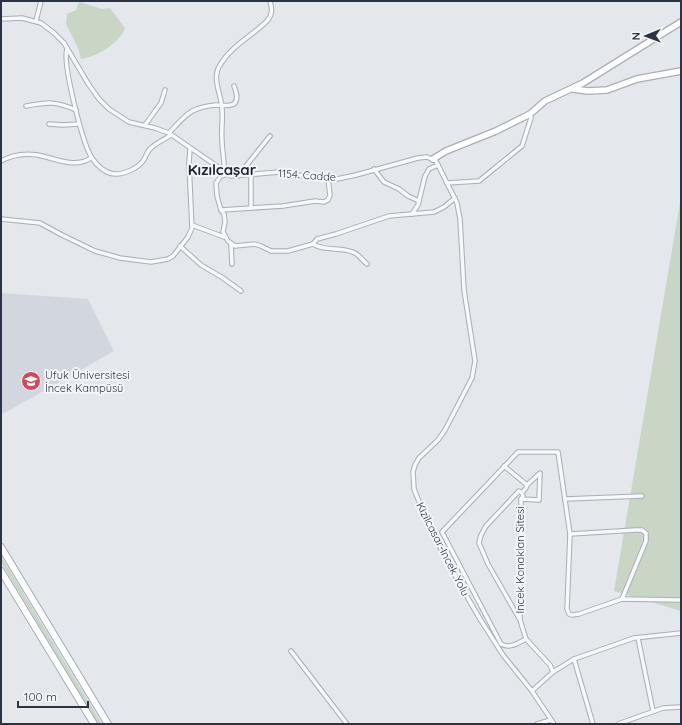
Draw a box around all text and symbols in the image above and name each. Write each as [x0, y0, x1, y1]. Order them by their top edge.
north arrow [626, 16, 666, 56]
text: N [629, 32, 643, 40]
district label: Kızılcaşar [188, 160, 257, 179]
street label: 1154. Cadde [277, 166, 337, 184]
place label: Ufuk Üniversitesi İncek Kampüsü [45, 368, 130, 395]
school or university icon: Ufuk Üniversitesi İncek Kampüsü [20, 370, 42, 392]
street label: Kizilcasar-Incek Yolu [413, 500, 473, 598]
street label: Incek Konaklan Sitesi [513, 506, 527, 614]
scale bar [18, 683, 88, 709]
text: 100 m [24, 689, 57, 704]

